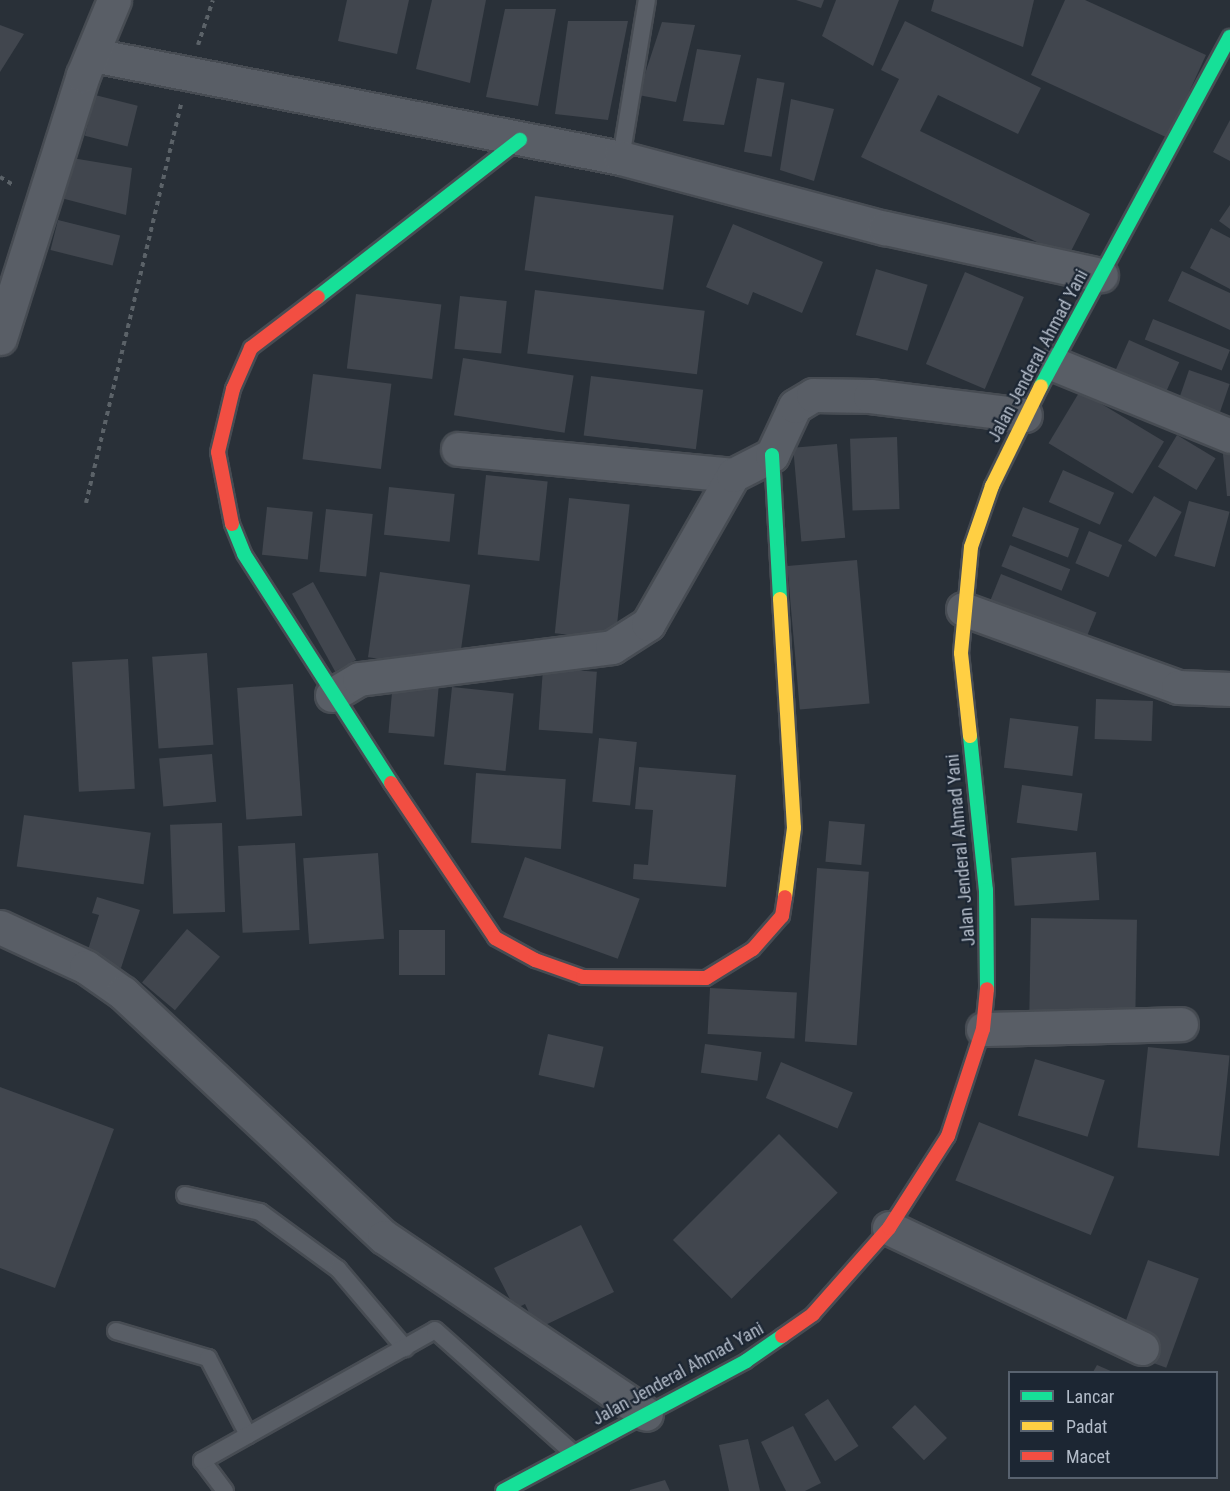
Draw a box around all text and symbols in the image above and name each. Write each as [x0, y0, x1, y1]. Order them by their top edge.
street label: Jalan Jenderal Ahmad Yani [983, 266, 1093, 446]
street label: Jalan Jenderal Ahmad Yani [942, 753, 980, 947]
street label: Jalan Jenderal Ahmad Yani [588, 1318, 768, 1430]
legend [1008, 1371, 1218, 1479]
text: Lancar [1066, 1386, 1114, 1407]
text: Padat [1066, 1416, 1107, 1437]
text: Macet [1066, 1446, 1110, 1467]

